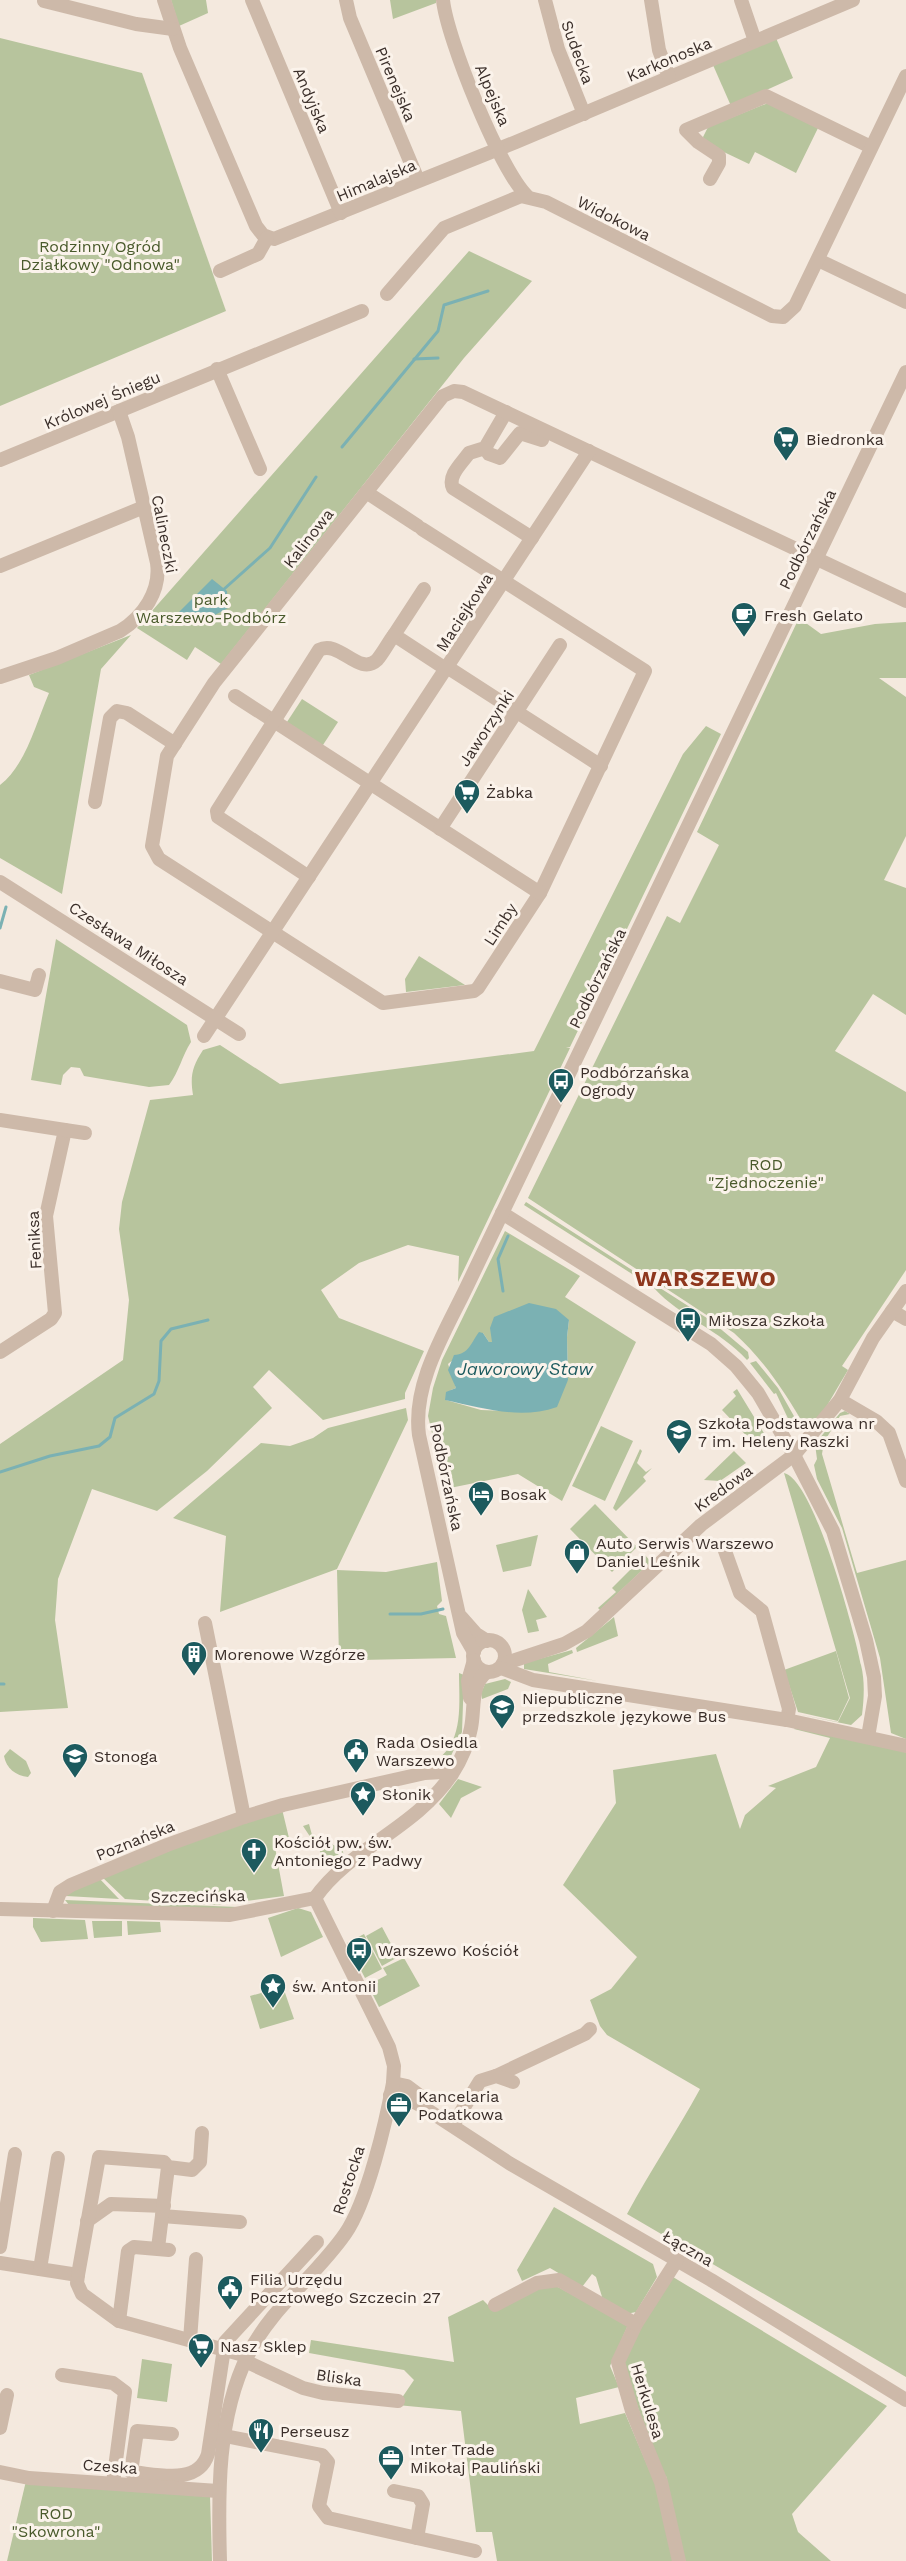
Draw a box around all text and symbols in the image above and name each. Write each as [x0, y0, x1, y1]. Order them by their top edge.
street label: Sudecka [557, 18, 598, 87]
street label: Karkonoska [624, 33, 714, 86]
street label: Pirenejska [371, 44, 420, 124]
street label: Alpejska [471, 61, 514, 129]
street label: Andyjska [289, 65, 334, 136]
street label: Himalajska [333, 155, 419, 206]
street label: Widokowa [574, 192, 654, 245]
park label: Rodzinny Ogród Działkowy "Odnowa" [20, 237, 180, 274]
street label: Królowej Śniegu [41, 367, 163, 434]
supermarket icon: Biedronka [771, 424, 801, 462]
place label: Biedronka [806, 430, 884, 449]
street label: Podbórzańska [775, 486, 840, 593]
street label: Calineczki [148, 493, 181, 575]
street label: Kalinowa [279, 505, 337, 572]
street label: Maciejkowa [432, 569, 497, 655]
park label: park Warszewo-Podbórz [136, 590, 286, 627]
cafe icon: Fresh Gelato [729, 600, 759, 638]
place label: Fresh Gelato [764, 606, 863, 625]
street label: Jaworzynki [455, 687, 518, 770]
supermarket icon: Żabka [452, 777, 482, 815]
place label: Żabka [486, 783, 533, 802]
street label: Czesława Miłosza [65, 898, 192, 989]
street label: Limby [480, 899, 522, 949]
street label: Podbórzańska [565, 925, 630, 1032]
place label: Podbórzańska Ogrody [580, 1063, 689, 1100]
bus stop icon: Podbórzańska Ogrody [546, 1066, 576, 1104]
park label: ROD "Zjednoczenie" [708, 1155, 824, 1192]
street label: Feniksa [23, 1210, 46, 1270]
district label: WARSZEWO [635, 1266, 777, 1291]
bus stop icon: Miłosza Szkoła [673, 1305, 703, 1343]
place label: Miłosza Szkoła [708, 1311, 825, 1330]
water label: Jaworowy Staw [457, 1358, 595, 1379]
place label: Szkoła Podstawowa nr 7 im. Heleny Raszki [698, 1414, 875, 1451]
school or university icon: Szkoła Podstawowa nr 7 im. Heleny Raszki [664, 1417, 694, 1455]
street label: Podbórzańska [426, 1422, 467, 1533]
street label: Kredowa [690, 1461, 756, 1516]
hotel icon: Bosak [466, 1479, 496, 1517]
place label: Bosak [500, 1485, 547, 1504]
place label: Auto Serwis Warszewo Daniel Leśnik [596, 1534, 774, 1571]
shop icon: Auto Serwis Warszewo Daniel Leśnik [562, 1537, 592, 1575]
building icon: Morenowe Wzgórze [179, 1639, 209, 1677]
place label: Morenowe Wzgórze [214, 1645, 365, 1664]
place label: Niepubliczne przedszkole językowe Bus [522, 1689, 726, 1726]
school or university icon: Niepubliczne przedszkole językowe Bus [487, 1692, 517, 1730]
place label: Rada Osiedla Warszewo [376, 1733, 478, 1770]
public building icon: Rada Osiedla Warszewo [341, 1736, 371, 1774]
school or university icon: Stonoga [60, 1741, 90, 1779]
place label: Stonoga [94, 1747, 158, 1766]
place icon: Słonik [348, 1779, 378, 1817]
place label: Słonik [382, 1785, 431, 1804]
street label: Poznańska [93, 1816, 177, 1865]
place label: Kościół pw. św. Antoniego z Padwy [274, 1833, 423, 1870]
church icon: Kościół pw. św. Antoniego z Padwy [239, 1836, 269, 1874]
street label: Szczecińska [150, 1886, 246, 1907]
bus stop icon: Warszewo Kościół [344, 1935, 374, 1973]
place label: Warszewo Kościół [378, 1941, 519, 1960]
place icon: św. Antonii [258, 1971, 288, 2009]
place label: św. Antonii [292, 1977, 376, 1996]
place label: Kancelaria Podatkowa [418, 2087, 503, 2124]
office icon: Kancelaria Podatkowa [384, 2090, 414, 2128]
street label: Rostocka [328, 2143, 369, 2217]
street label: Łączna [659, 2226, 717, 2271]
place label: Filia Urzędu Pocztowego Szczecin 27 [250, 2270, 440, 2307]
public building icon: Filia Urzędu Pocztowego Szczecin 27 [215, 2273, 245, 2311]
supermarket icon: Nasz Sklep [186, 2331, 216, 2369]
place label: Nasz Sklep [220, 2337, 307, 2356]
street label: Herkulesa [627, 2361, 668, 2441]
street label: Bliska [315, 2365, 363, 2390]
restaurant icon: Perseusz [246, 2416, 276, 2454]
place label: Perseusz [280, 2422, 350, 2441]
place label: Inter Trade Mikołaj Pauliński [410, 2440, 541, 2477]
office icon: Inter Trade Mikołaj Pauliński [376, 2443, 406, 2481]
street label: Czeska [82, 2455, 138, 2478]
park label: ROD "Skowrona" [12, 2504, 100, 2541]

